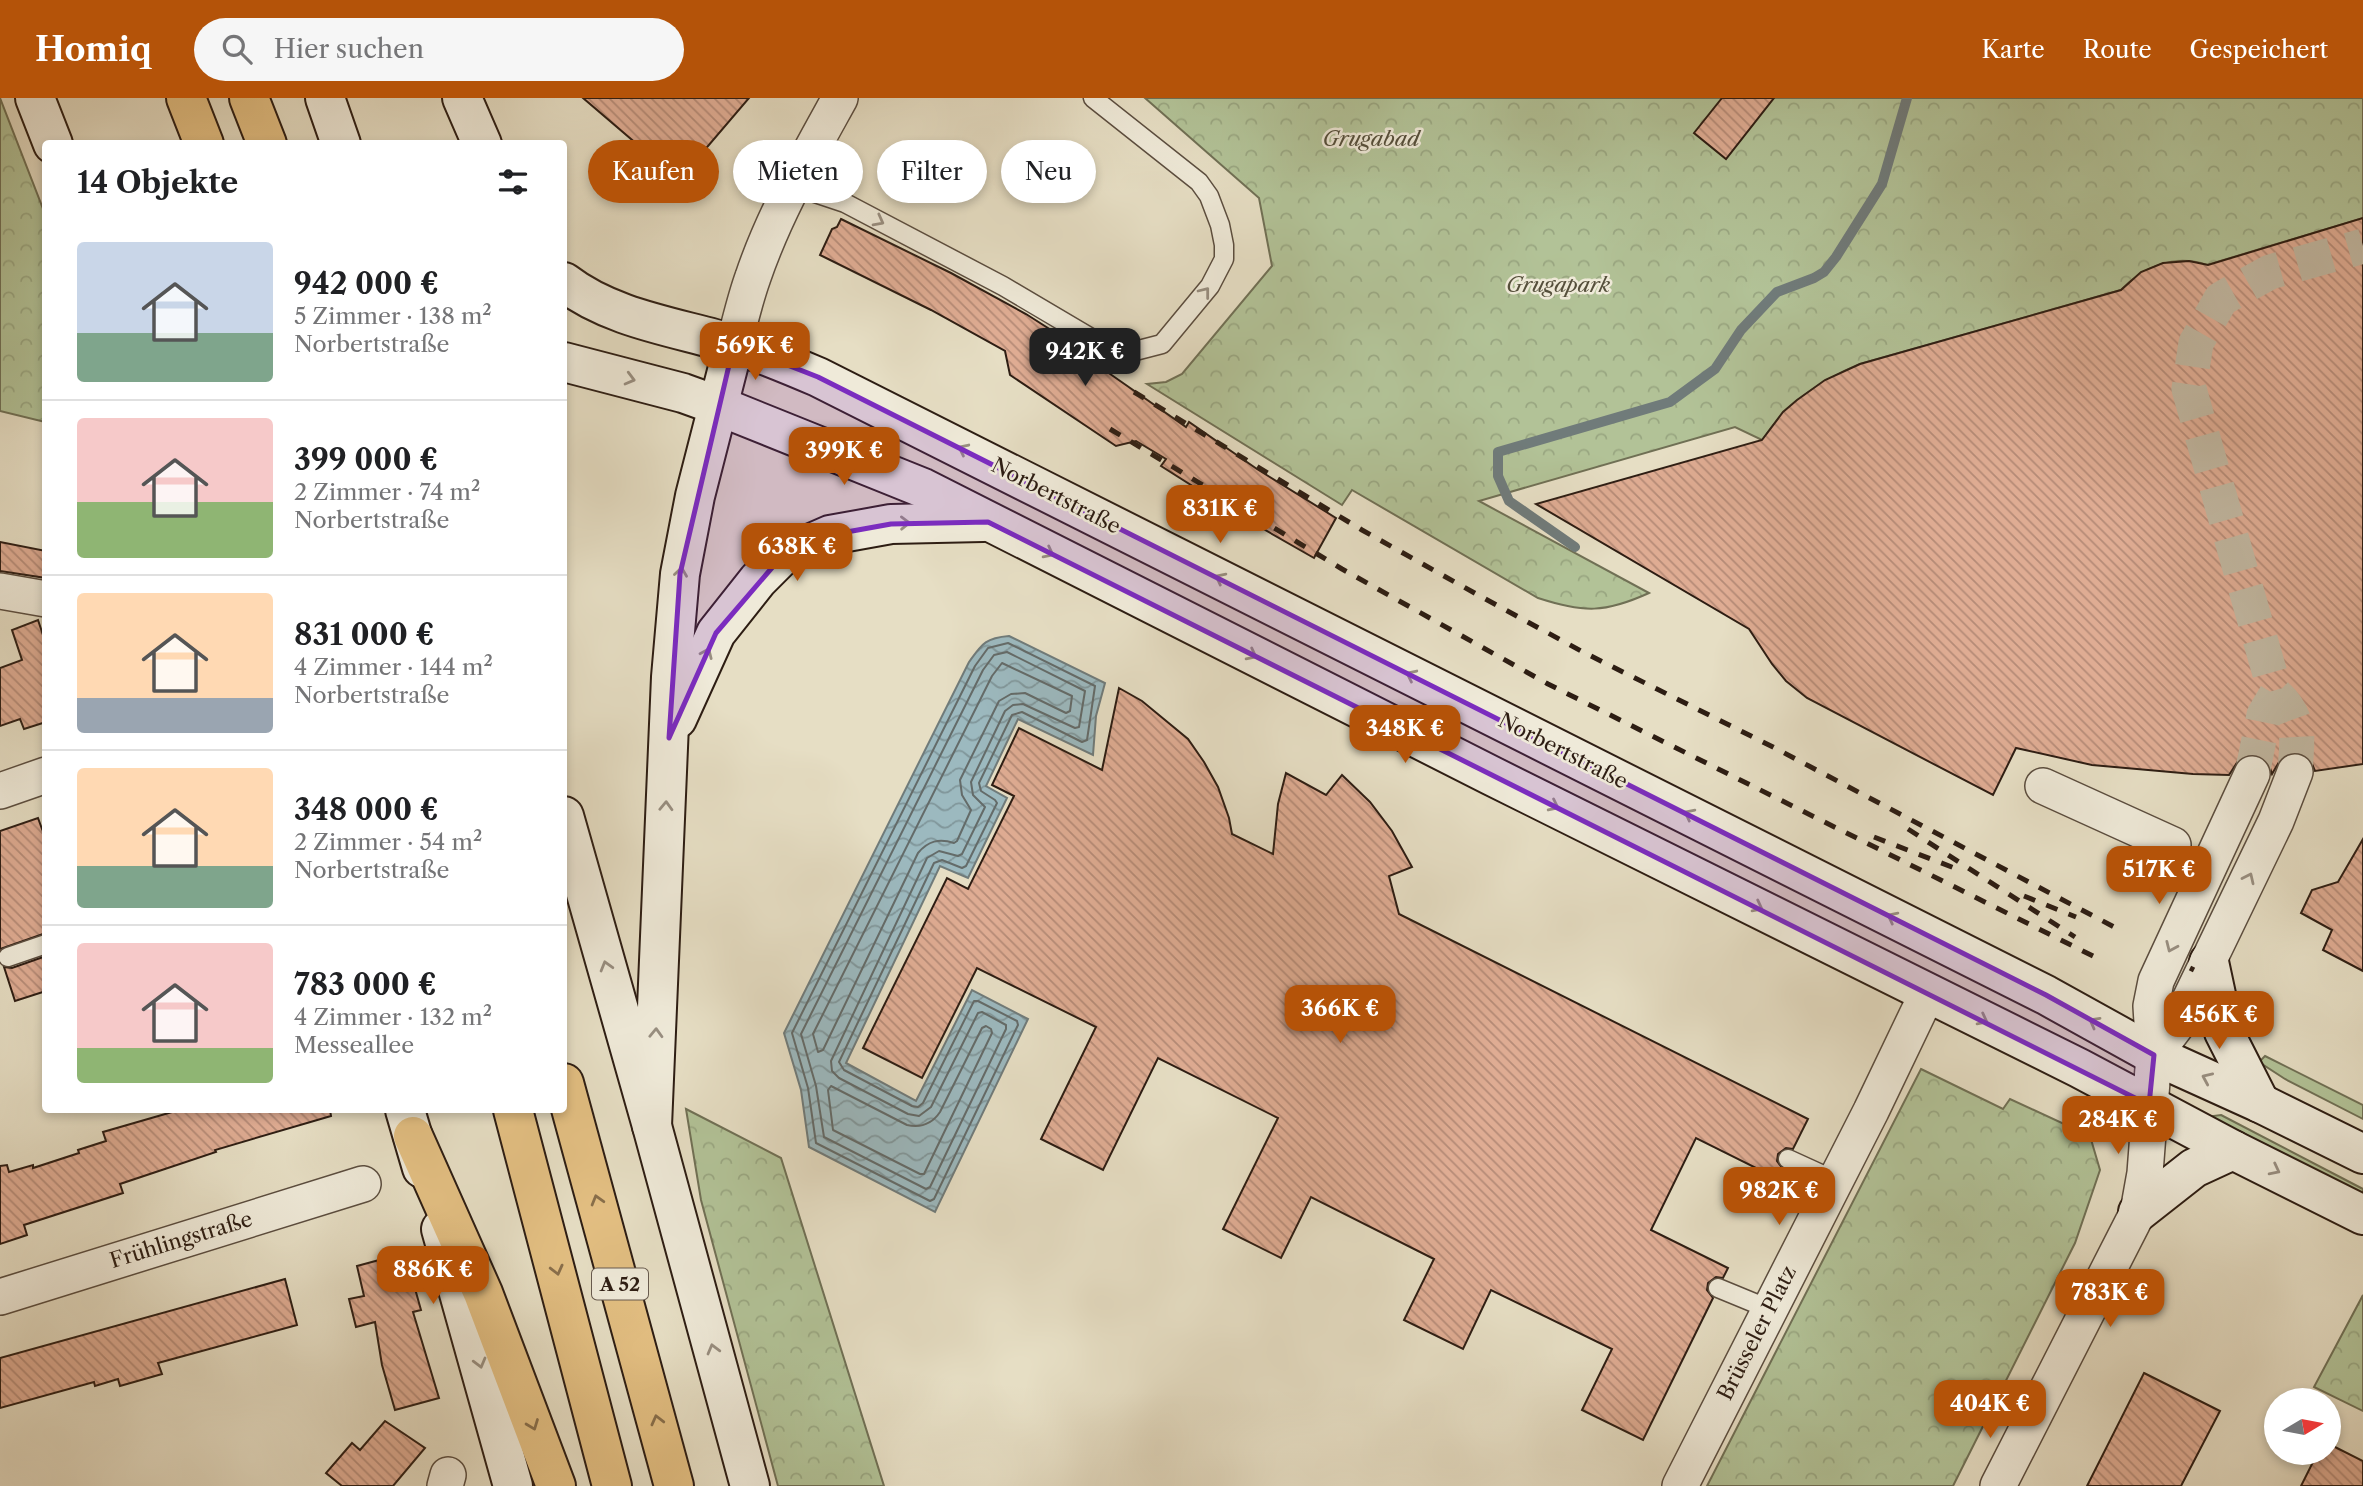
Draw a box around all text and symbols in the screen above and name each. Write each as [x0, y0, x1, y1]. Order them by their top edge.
search box [194, 18, 684, 81]
text: Homiq [35, 29, 152, 70]
icon: search [218, 30, 256, 68]
text: Hier suchen [274, 33, 424, 65]
text: Karte [1981, 35, 2045, 64]
text: Route [2083, 35, 2152, 64]
text: Gespeichert [2190, 35, 2328, 64]
park label: Grugabad [1323, 126, 1422, 151]
chip: Kaufen [588, 140, 719, 203]
chip: Mieten [733, 140, 863, 203]
chip: Filter [877, 140, 987, 203]
chip: Neu [1001, 140, 1096, 203]
icon: filters [494, 163, 532, 201]
text: 14 Objekte [77, 164, 238, 201]
one-way arrow [872, 213, 884, 226]
text: 942 000 € [294, 265, 439, 302]
icon: home [133, 270, 217, 354]
park label: Grugapark [1506, 272, 1610, 297]
one-way arrow [1197, 287, 1210, 299]
text: 5 Zimmer · 138 m² [294, 302, 492, 330]
pin: 569K € [698, 322, 812, 382]
pin: 942K € [1028, 328, 1142, 388]
text: Norbertstraße [294, 330, 449, 358]
text: 569K € [716, 331, 794, 359]
text: 942K € [1045, 337, 1125, 365]
one-way arrow [623, 371, 635, 385]
pin: 399K € [787, 428, 901, 487]
text: 399K € [805, 436, 883, 464]
text: 399 000 € [294, 441, 438, 478]
one-way arrow [958, 443, 970, 457]
icon: home [133, 446, 217, 530]
street label: Norbertstraße [987, 452, 1125, 539]
text: 2 Zimmer · 74 m² [294, 478, 480, 506]
pin: 831K € [1163, 486, 1277, 545]
text: 831K € [1182, 494, 1258, 522]
text: Norbertstraße [294, 506, 449, 534]
one-way arrow [899, 516, 910, 531]
pin: 638K € [740, 524, 854, 583]
text: 638K € [757, 532, 837, 560]
one-way arrow [1042, 544, 1054, 558]
one-way arrow [673, 566, 688, 578]
one-way arrow [1215, 573, 1227, 587]
text: 831 000 € [294, 616, 434, 653]
icon: home [133, 621, 217, 705]
one-way arrow [1245, 647, 1258, 661]
one-way arrow [699, 648, 713, 661]
text: 4 Zimmer · 144 m² [294, 653, 493, 681]
one-way arrow [1406, 669, 1418, 683]
text: Norbertstraße [294, 681, 449, 709]
pin: 348K € [1348, 706, 1462, 765]
street label: Norbertstraße [1494, 707, 1632, 794]
text: 348K € [1366, 714, 1445, 742]
text: 348 000 € [294, 791, 439, 828]
icon: home [133, 796, 217, 880]
one-way arrow [1547, 798, 1559, 812]
one-way arrow [658, 800, 673, 811]
one-way arrow [1684, 809, 1696, 823]
text: 2 Zimmer · 54 m² [294, 828, 482, 856]
pin: 517K € [2102, 846, 2216, 906]
text: 517K € [2122, 855, 2196, 883]
text: Norbertstraße [294, 856, 449, 884]
one-way arrow [2241, 873, 2255, 885]
one-way arrow [1751, 898, 1763, 912]
one-way arrow [1887, 911, 1899, 925]
one-way arrow [2165, 940, 2179, 953]
one-way arrow [600, 960, 615, 972]
text: 783 000 € [294, 966, 437, 1003]
icon: home [133, 971, 217, 1055]
pin: 366K € [1283, 986, 1397, 1045]
pin: 456K € [2162, 992, 2276, 1051]
text: 366K € [1301, 994, 1379, 1022]
text: 456K € [2180, 1000, 2258, 1028]
text: 4 Zimmer · 132 m² [294, 1003, 492, 1031]
one-way arrow [1976, 1011, 1988, 1025]
one-way arrow [2089, 1016, 2101, 1030]
one-way arrow [648, 1027, 663, 1038]
text: Messeallee [294, 1031, 414, 1059]
one-way arrow [2202, 1072, 2214, 1086]
pin: 284K € [2061, 1096, 2175, 1156]
text: 284K € [2078, 1105, 2158, 1133]
one-way arrow [2267, 1162, 2280, 1176]
pin: 982K € [1722, 1168, 1836, 1227]
text: 982K € [1739, 1176, 1819, 1204]
one-way arrow [590, 1195, 605, 1207]
street label: Frühlingstraße [107, 1206, 255, 1273]
pin: 886K € [376, 1246, 490, 1306]
text: 886K € [393, 1255, 473, 1283]
street label: Brüsseler Platz [1712, 1261, 1801, 1404]
one-way arrow [549, 1264, 563, 1276]
road number: A 52 [592, 1268, 648, 1300]
pin: 783K € [2053, 1270, 2167, 1329]
text: 783K € [2071, 1278, 2149, 1306]
one-way arrow [706, 1343, 721, 1355]
one-way arrow [471, 1357, 486, 1369]
pin: 404K € [1933, 1380, 2047, 1440]
north arrow [2264, 1388, 2342, 1465]
map controls [2264, 1388, 2341, 1465]
text: 404K € [1950, 1389, 2030, 1417]
one-way arrow [651, 1414, 665, 1426]
one-way arrow [524, 1418, 538, 1430]

